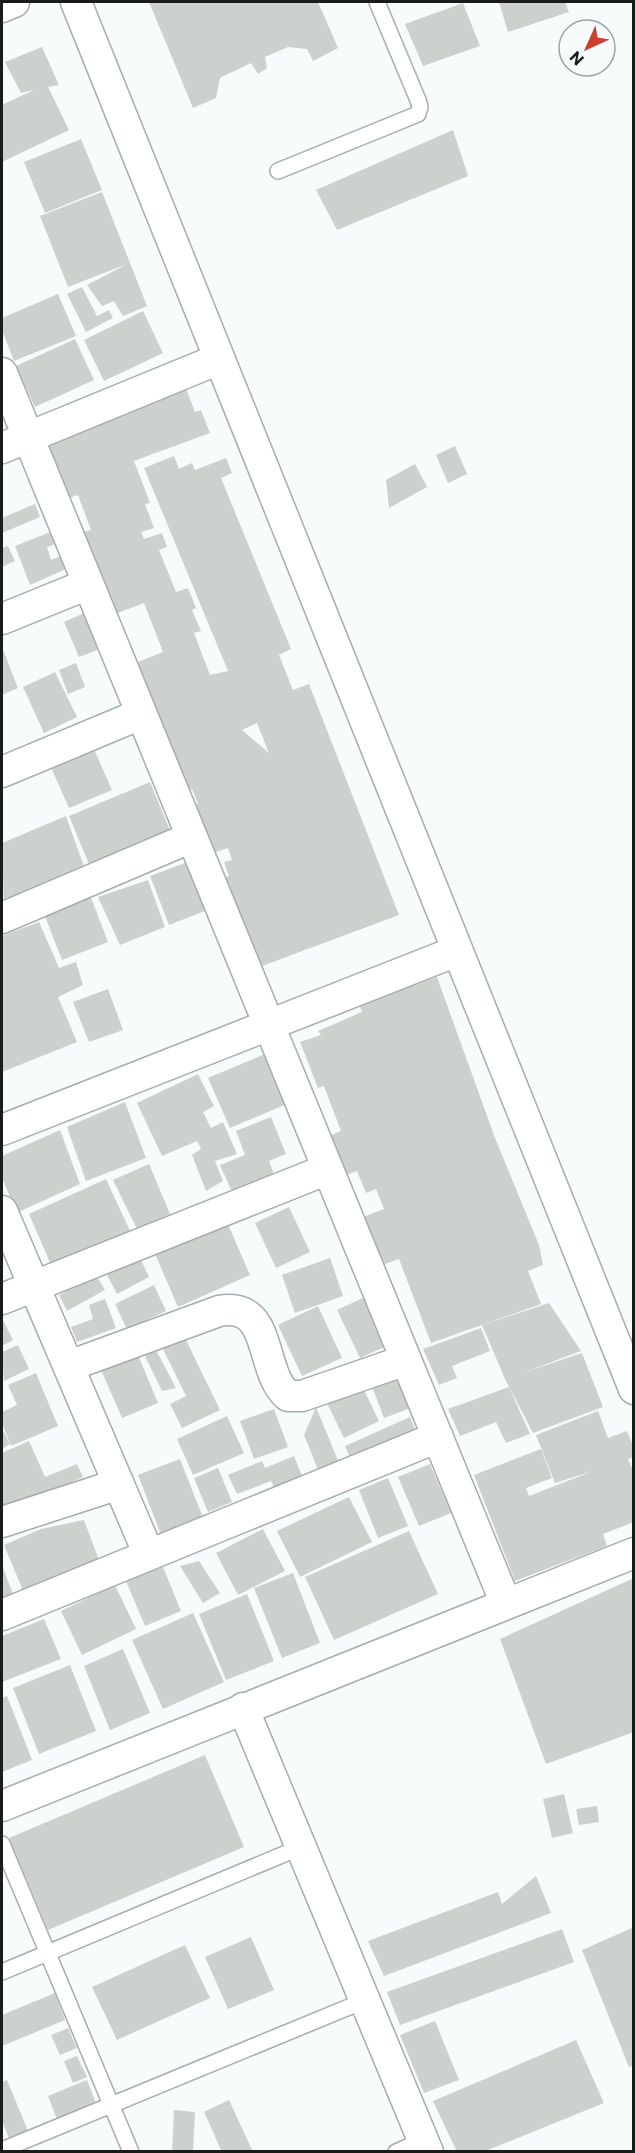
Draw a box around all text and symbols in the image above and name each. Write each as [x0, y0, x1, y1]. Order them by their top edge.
north arrow [557, 18, 617, 78]
text: N [565, 48, 587, 70]

